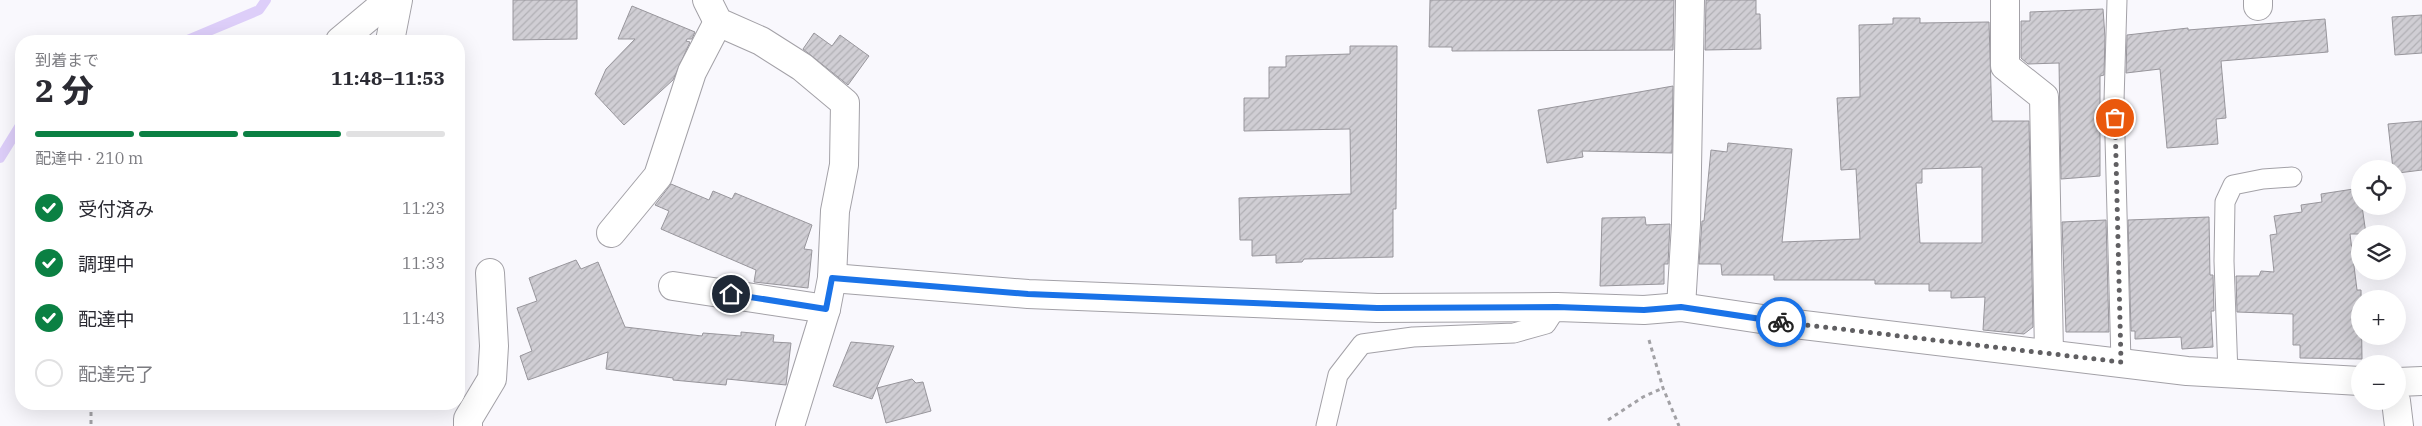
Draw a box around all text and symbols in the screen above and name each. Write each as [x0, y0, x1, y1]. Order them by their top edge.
text: 到着まで [35, 50, 99, 70]
text: 11:48–11:53 [331, 66, 445, 90]
text: 2 分 [35, 69, 94, 111]
pin [2094, 97, 2136, 139]
icon: bag [2101, 104, 2129, 132]
text: 配達中 · 210 m [35, 148, 143, 168]
map controls [2351, 160, 2406, 410]
button: locate [2351, 160, 2406, 215]
icon: check [35, 194, 63, 222]
text: 受付済み [78, 197, 154, 221]
text: 11:23 [402, 198, 445, 218]
button: layers [2351, 225, 2406, 280]
icon: check [35, 249, 63, 277]
text: 調理中 [78, 252, 135, 276]
text: 11:33 [402, 253, 445, 273]
pin [710, 273, 752, 315]
icon: home [717, 280, 745, 308]
button: + [2351, 290, 2406, 345]
courier [1756, 297, 1806, 347]
icon: check [35, 304, 63, 332]
text: 配達中 [78, 307, 135, 331]
text: 11:43 [402, 308, 445, 328]
icon: bike [1767, 308, 1795, 336]
button: − [2351, 355, 2406, 410]
text: 配達完了 [78, 362, 154, 386]

